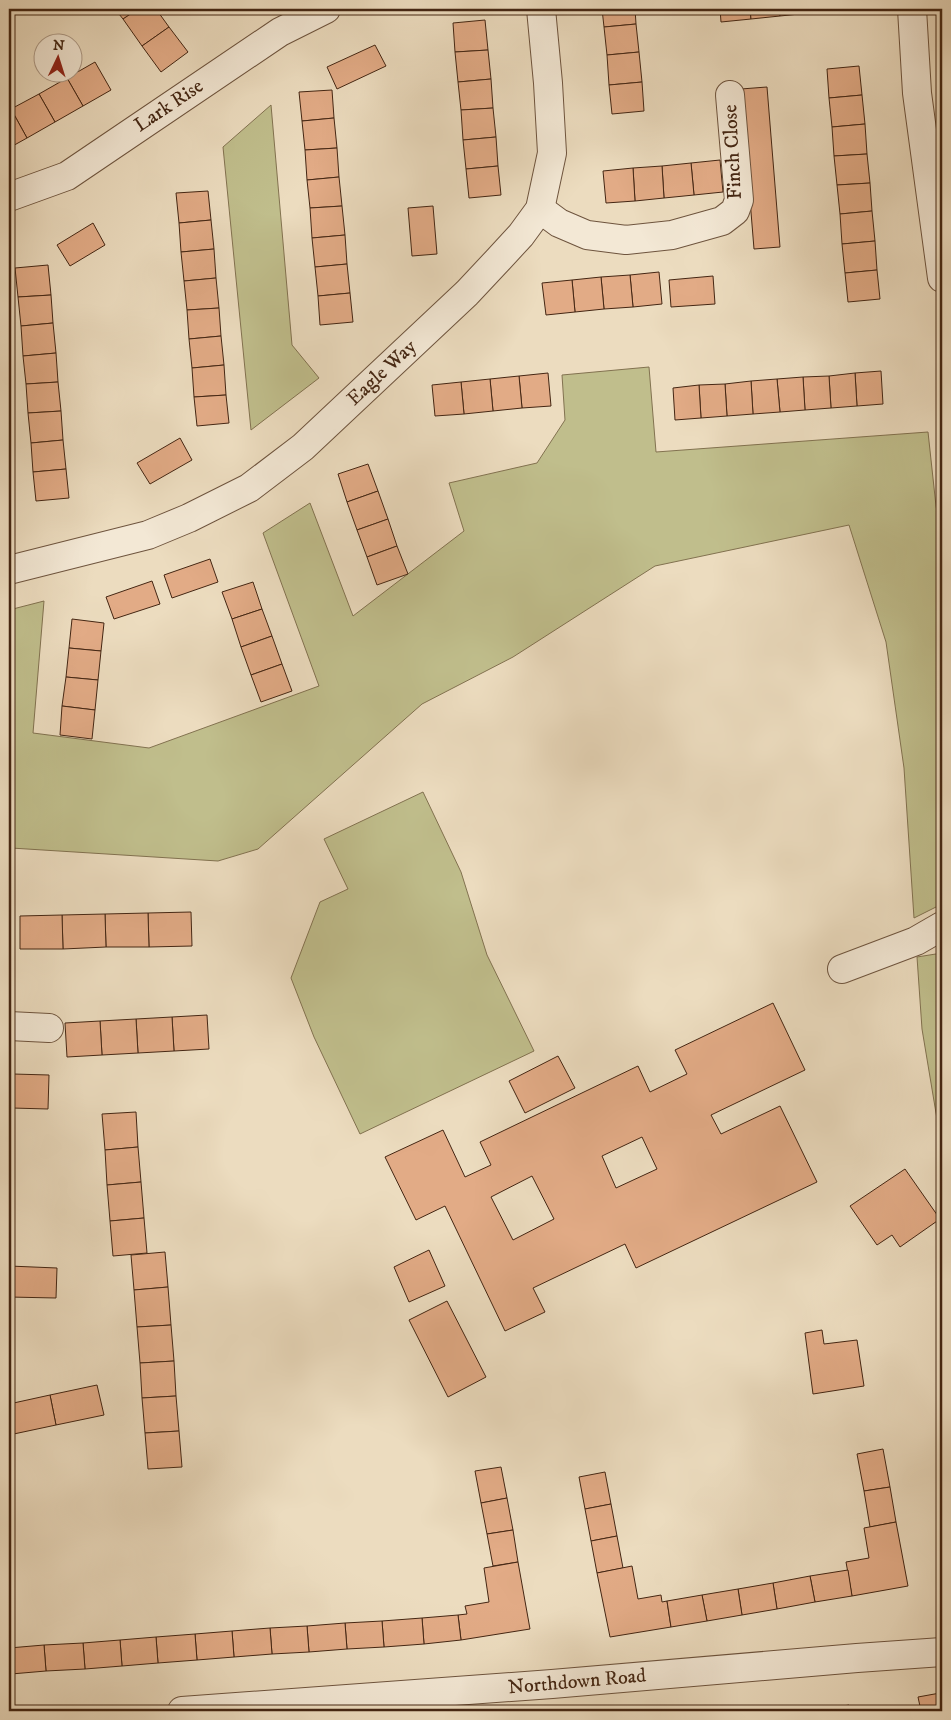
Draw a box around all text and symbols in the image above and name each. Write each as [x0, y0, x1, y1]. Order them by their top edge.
north arrow [32, 32, 82, 82]
text: N [52, 37, 66, 55]
street label: Lark Rise [130, 74, 208, 138]
street label: Finch Close [718, 104, 748, 200]
street label: Eagle Way [342, 334, 422, 411]
street label: Northdown Road [507, 1664, 647, 1700]

